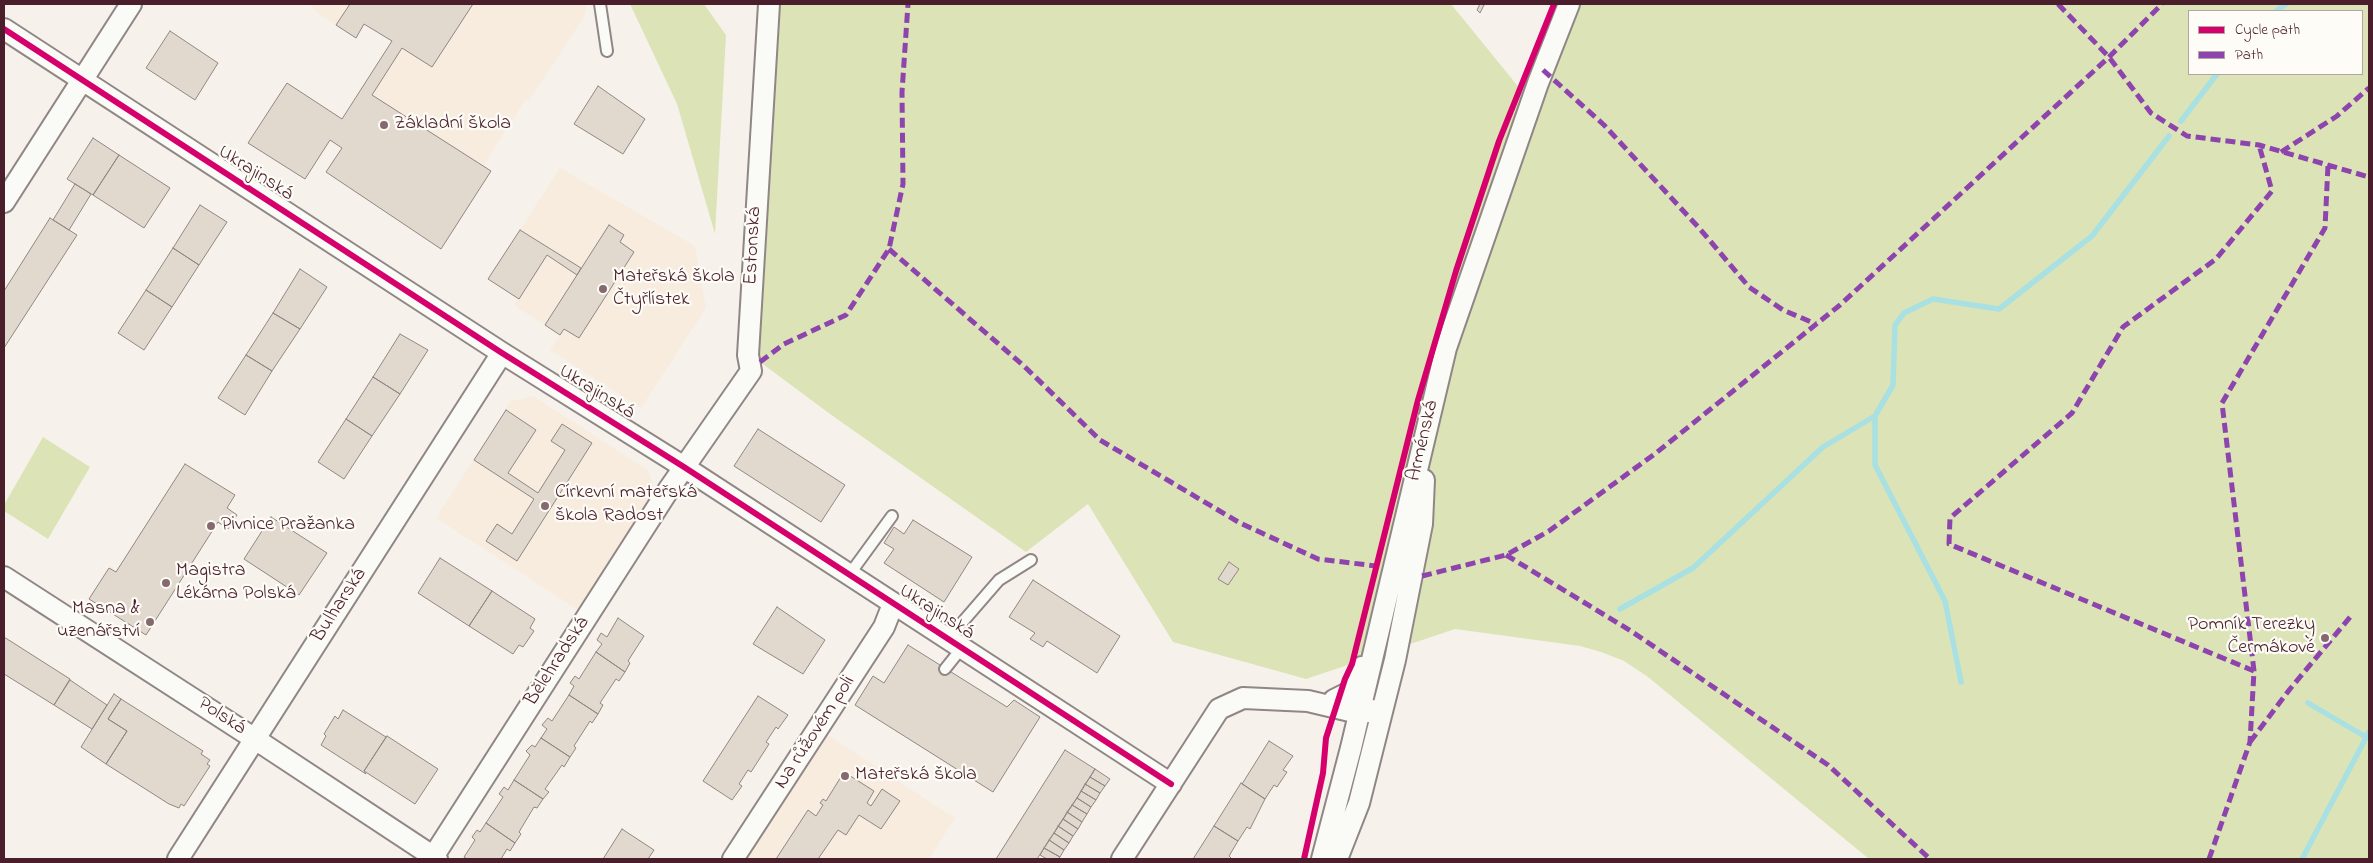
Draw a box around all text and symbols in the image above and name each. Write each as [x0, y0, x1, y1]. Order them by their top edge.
legend [2188, 10, 2363, 75]
text: Cycle path [2235, 19, 2300, 41]
text: Path [2235, 44, 2263, 66]
place label: Základní škola [394, 113, 511, 137]
marker: Základní škola [378, 119, 390, 131]
street label: Ukrajinská [213, 141, 297, 207]
street label: Estonská [740, 206, 768, 286]
place label: Mateřská škola Čtyřlístek [613, 266, 735, 313]
marker: Mateřská škola Čtyřlístek [597, 283, 609, 295]
street label: Ukrajinská [554, 360, 638, 426]
street label: Arménská [1403, 398, 1445, 484]
place label: Církevní mateřská škola Radost [555, 482, 697, 529]
marker: Církevní mateřská škola Radost [539, 500, 551, 512]
place label: Pivnice Pražanka [221, 514, 355, 538]
marker: Pivnice Pražanka [205, 520, 217, 532]
place label: Magistra Lékárna Polská [176, 560, 296, 607]
street label: Bulharská [307, 564, 373, 648]
marker: Magistra Lékárna Polská [160, 577, 172, 589]
street label: Ukrajinská [894, 580, 978, 646]
place label: Masna & uzenářství [57, 598, 140, 645]
street label: Bělehradská [520, 613, 596, 711]
place label: Pomník Terezky Čermákové [2188, 614, 2315, 661]
marker: Masna & uzenářství [144, 616, 156, 628]
marker: Pomník Terezky Čermákové [2319, 632, 2331, 644]
street label: Na růžovém poli [770, 672, 862, 794]
street label: Polská [192, 693, 250, 741]
place label: Mateřská škola [855, 764, 977, 788]
marker: Mateřská škola [839, 770, 851, 782]

